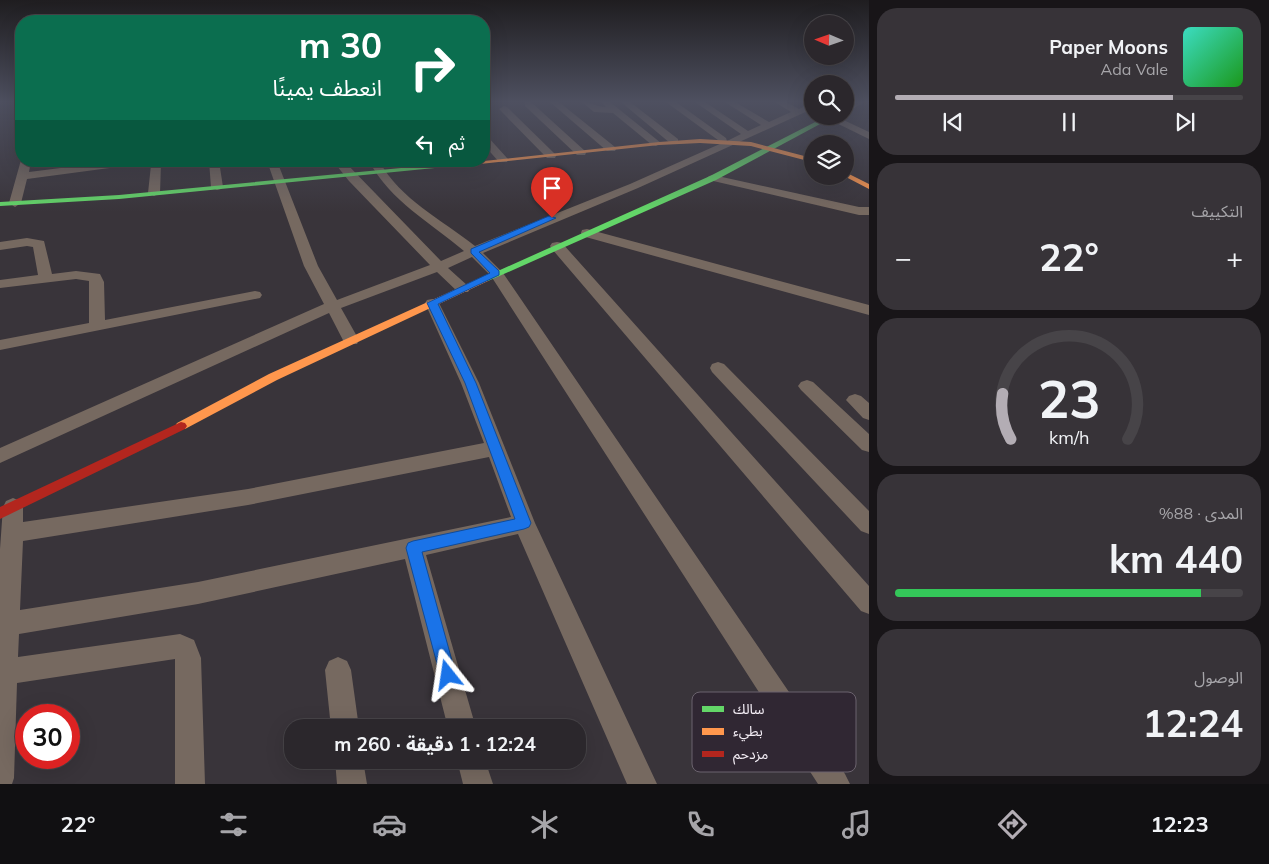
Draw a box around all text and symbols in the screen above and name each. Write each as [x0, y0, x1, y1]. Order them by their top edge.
north arrow [804, 15, 854, 65]
map controls [804, 15, 854, 185]
text: 30 m [299, 23, 382, 67]
icon: right [400, 35, 465, 100]
text: Paper Moons [1049, 35, 1168, 59]
text: Ada Vale [1101, 59, 1168, 79]
text: انعطف يمينًا [272, 74, 382, 102]
button: search [804, 75, 854, 125]
icon: previous [939, 108, 967, 136]
icon: pause [1055, 108, 1083, 136]
icon: next [1171, 108, 1199, 136]
icon: left [411, 130, 439, 158]
text: ثم [449, 131, 465, 155]
button: layers [804, 135, 854, 185]
pin [531, 167, 573, 218]
icon: arrive [538, 174, 566, 202]
text: التكييف [1191, 201, 1243, 221]
text: 22° [1039, 233, 1099, 281]
text: − [895, 240, 912, 275]
text: + [1226, 240, 1243, 275]
text: 23 [1038, 366, 1100, 431]
text: km/h [1049, 426, 1089, 448]
text: المدى · 88% [1159, 503, 1243, 523]
text: 440 km [1109, 535, 1243, 583]
position arrow [421, 648, 473, 700]
text: الوصول [1194, 667, 1243, 687]
legend [692, 692, 856, 772]
text: 12:24 [1142, 699, 1243, 747]
text: سالك [733, 700, 765, 718]
speed limit sign: 30 [15, 704, 80, 769]
text: بطيء [733, 722, 763, 742]
text: 12:24 · 1 دقيقة · 260 m [334, 732, 536, 756]
text: مزدحم [733, 745, 768, 765]
icon: filters [216, 807, 251, 842]
icon: car [372, 807, 407, 842]
icon: climate [527, 807, 562, 842]
icon: phone [683, 807, 718, 842]
icon: music [839, 807, 874, 842]
icon: directions [995, 807, 1030, 842]
text: 22° [60, 810, 95, 838]
text: 12:23 [1150, 810, 1209, 838]

